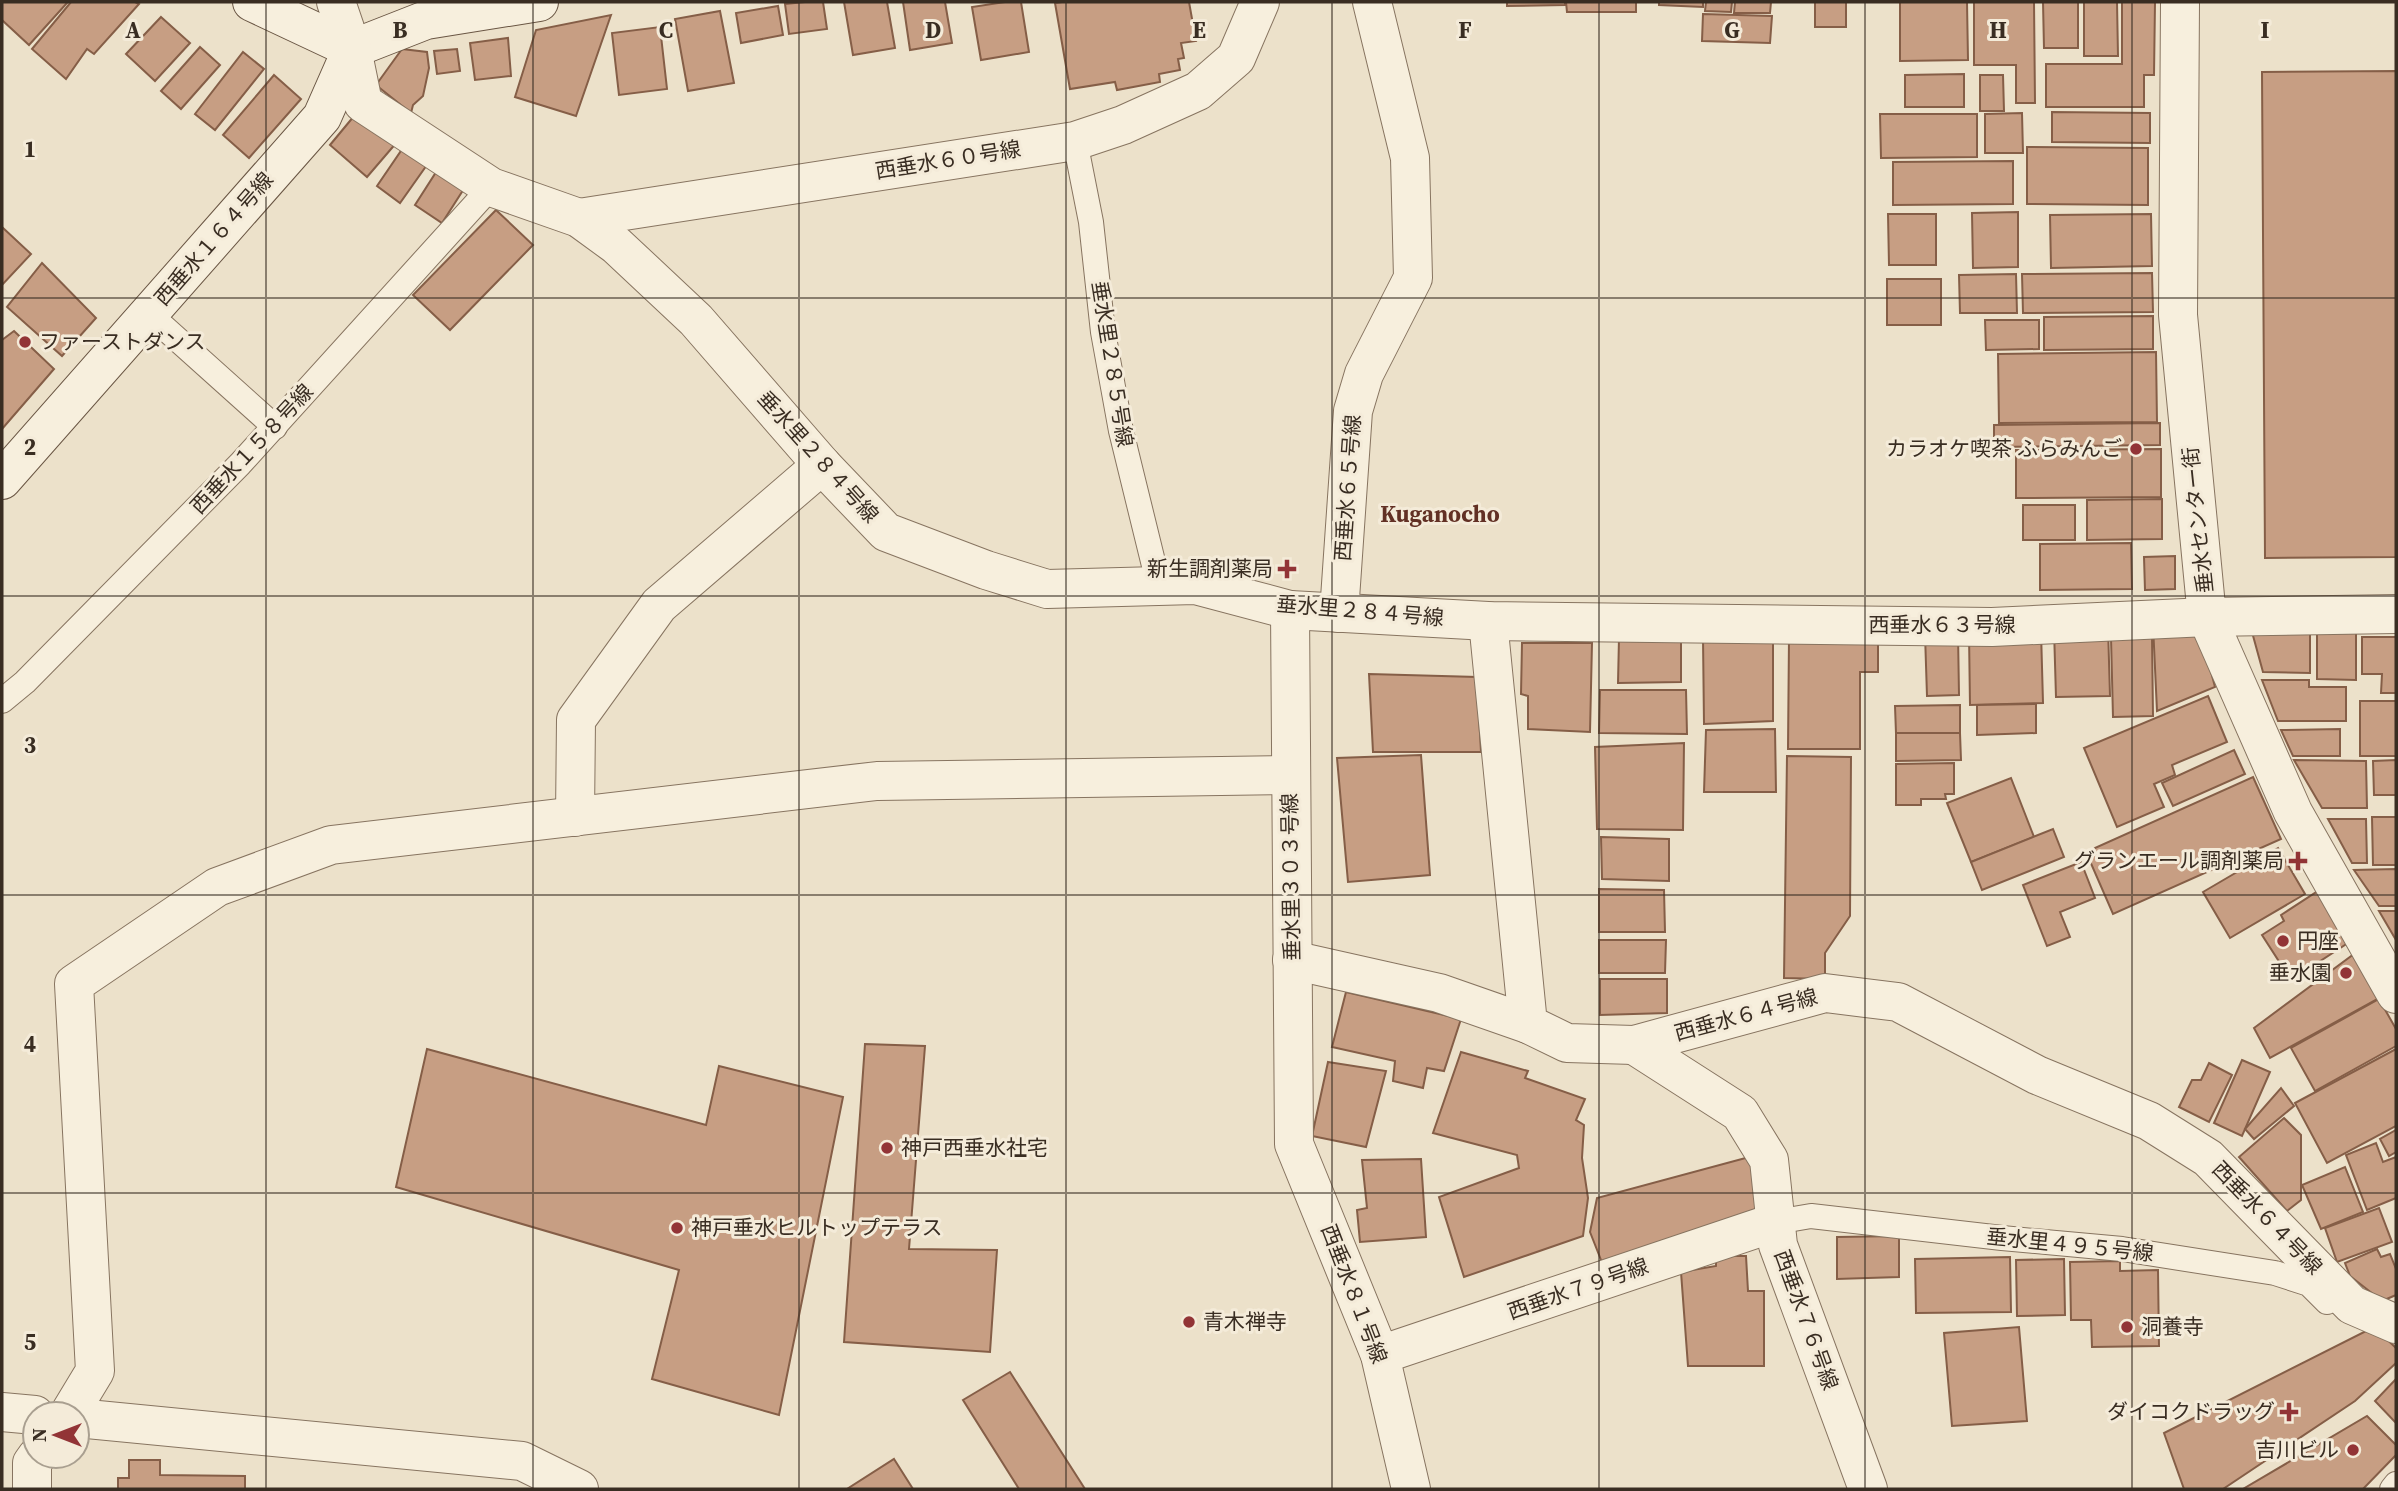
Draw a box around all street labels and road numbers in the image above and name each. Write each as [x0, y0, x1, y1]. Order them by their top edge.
street label: 西垂水６０号線 [873, 134, 1023, 185]
street label: 西垂水１６４号線 [148, 166, 280, 312]
street label: 垂水里２８５号線 [1085, 279, 1140, 449]
street label: 西垂水１５８号線 [184, 377, 320, 520]
street label: 垂水里２８４号線 [751, 385, 885, 529]
street label: 西垂水６５号線 [1328, 414, 1367, 562]
street label: 垂水センター街 [2175, 445, 2220, 595]
street label: 垂水里２８４号線 [1275, 589, 1445, 632]
street label: 西垂水６３号線 [1869, 610, 2016, 639]
street label: 垂水里３０３号線 [1275, 793, 1306, 961]
street label: 西垂水６４号線 [1671, 981, 1821, 1048]
street label: 西垂水６４号線 [2206, 1155, 2329, 1281]
street label: 西垂水８１号線 [1315, 1220, 1394, 1368]
street label: 垂水里４９５号線 [1985, 1221, 2155, 1268]
street label: 西垂水７６号線 [1768, 1246, 1845, 1394]
street label: 西垂水７９号線 [1504, 1251, 1652, 1326]

